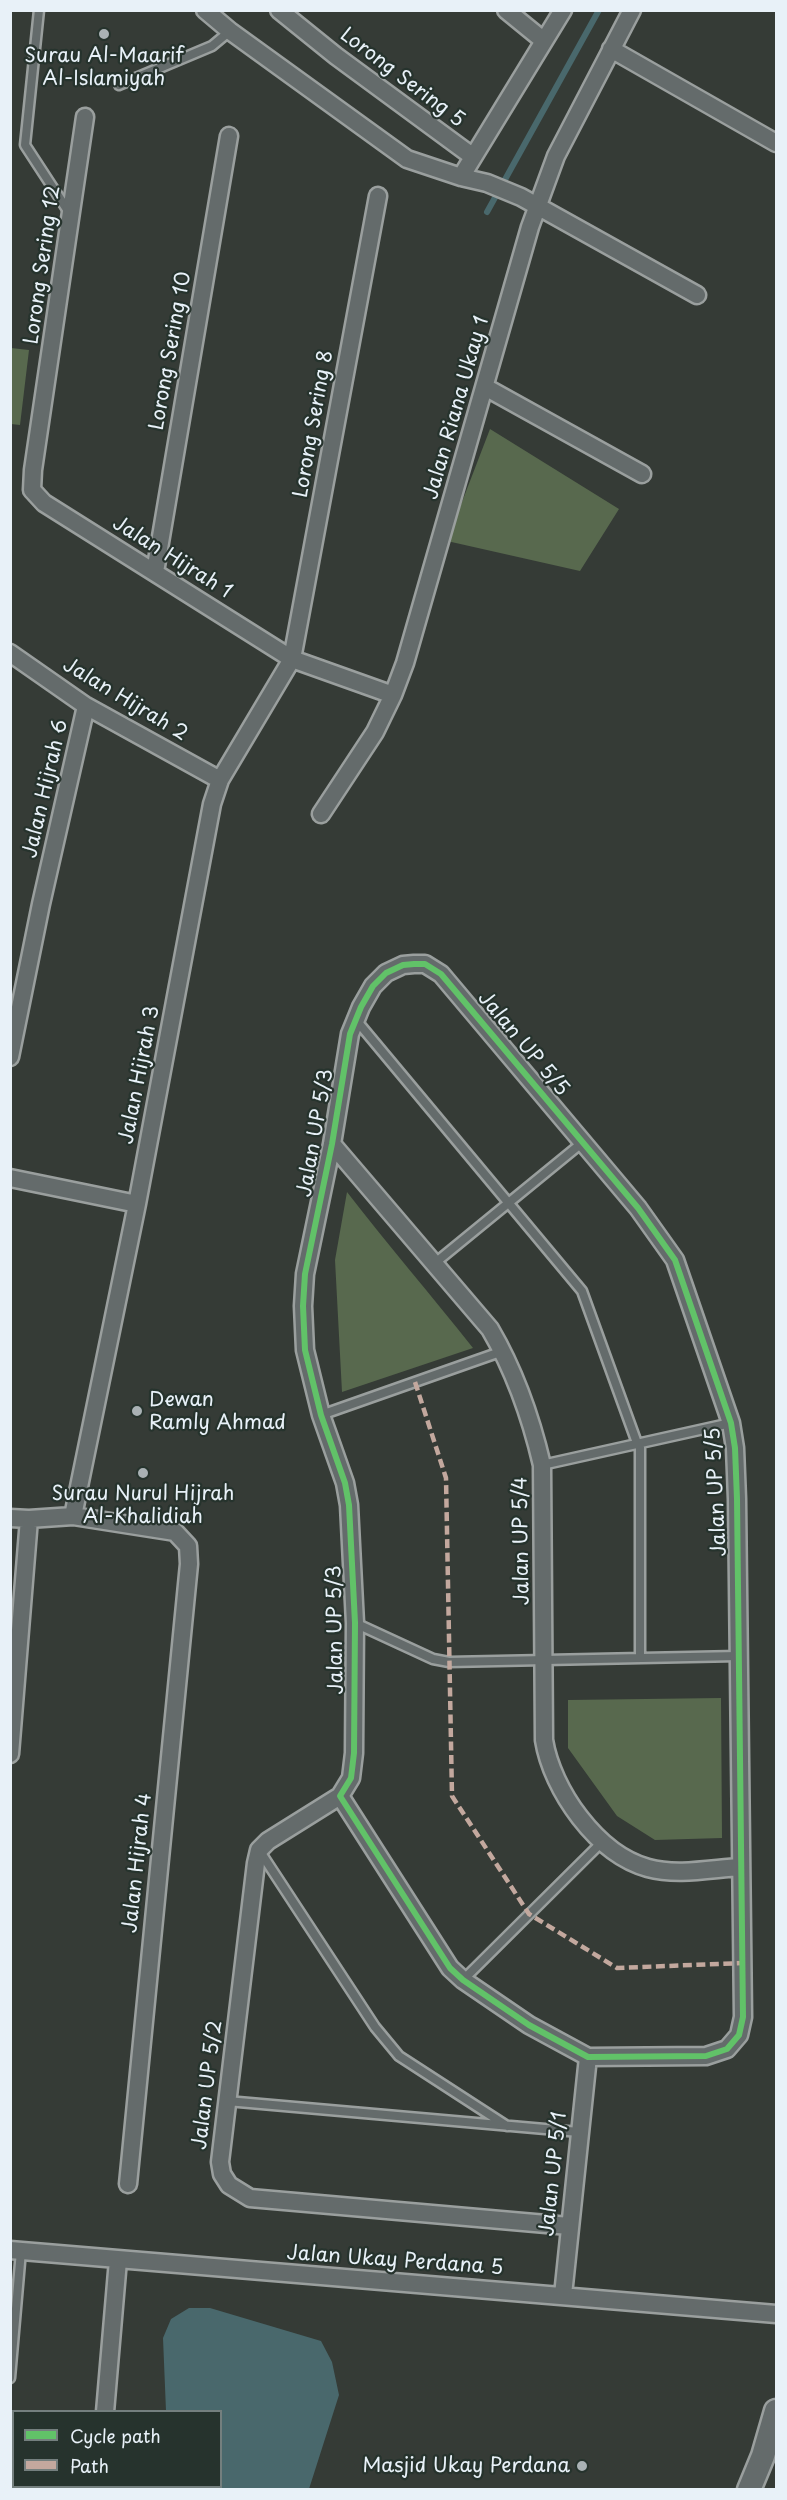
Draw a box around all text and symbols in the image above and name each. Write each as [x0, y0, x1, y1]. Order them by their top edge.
street label: Lorong Sering 5 [335, 23, 469, 133]
marker: Surau Al-Maarif Al-Islamiyah [97, 27, 111, 41]
place label: Surau Al-Maarif Al-Islamiyah [24, 44, 184, 91]
street label: Lorong Sering 12 [20, 184, 66, 346]
street label: Lorong Sering 10 [145, 270, 197, 432]
street label: Jalan Riana Ukay 1 [419, 314, 495, 502]
street label: Lorong Sering 8 [289, 348, 339, 500]
street label: Jalan Hijrah 1 [108, 512, 236, 604]
street label: Jalan Hijrah 2 [58, 653, 192, 747]
street label: Jalan Hijrah 6 [18, 717, 74, 861]
street label: Jalan UP 5/5 [472, 987, 574, 1101]
street label: Jalan Hijrah 3 [115, 1004, 165, 1146]
street label: Jalan UP 5/3 [293, 1067, 339, 1199]
place label: Dewan Ramly Ahmad [149, 1388, 286, 1435]
marker: Dewan Ramly Ahmad [130, 1404, 144, 1418]
street label: Jalan UP 5/5 [702, 1427, 732, 1557]
marker: Surau Nurul Hijrah Al-Khalidiah [136, 1466, 150, 1480]
street label: Jalan UP 5/4 [509, 1476, 535, 1606]
place label: Surau Nurul Hijrah Al-Khalidiah [52, 1482, 234, 1529]
street label: Jalan UP 5/3 [323, 1565, 349, 1695]
street label: Jalan Hijrah 4 [119, 1792, 157, 1934]
street label: Jalan UP 5/2 [188, 2019, 228, 2151]
street label: Jalan UP 5/1 [536, 2111, 572, 2237]
street label: Jalan Ukay Perdana 5 [286, 2241, 504, 2281]
legend [12, 2410, 222, 2488]
text: Cycle path [70, 2422, 161, 2449]
text: Path [70, 2452, 109, 2479]
place label: Masjid Ukay Perdana [362, 2454, 570, 2478]
marker: Masjid Ukay Perdana [575, 2459, 589, 2473]

